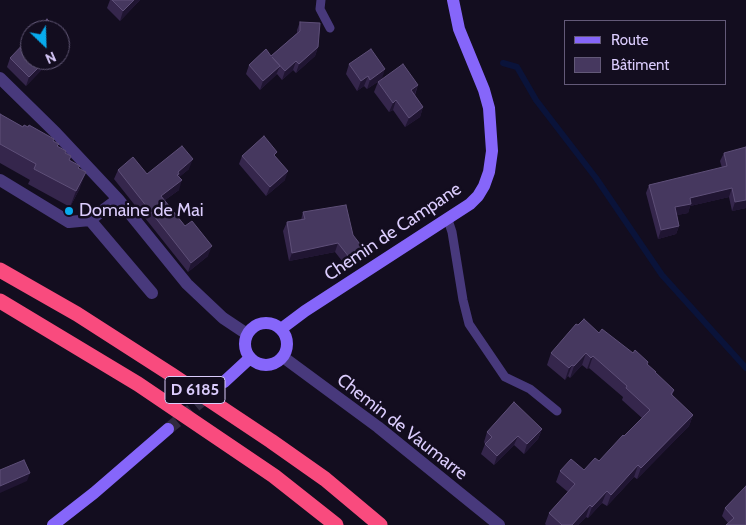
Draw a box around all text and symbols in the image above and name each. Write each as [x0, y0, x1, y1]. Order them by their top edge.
north arrow [20, 20, 70, 70]
legend [564, 20, 726, 85]
text: Route [611, 31, 649, 49]
text: N [43, 48, 59, 68]
text: Bâtiment [611, 56, 669, 74]
street label: Chemin de Campane [320, 178, 466, 286]
place label: Domaine de Mai [79, 200, 204, 222]
marker: Domaine de Mai [63, 205, 75, 217]
street label: Chemin de Vaumarre [332, 369, 472, 485]
road number: D 6185 [165, 376, 225, 404]

